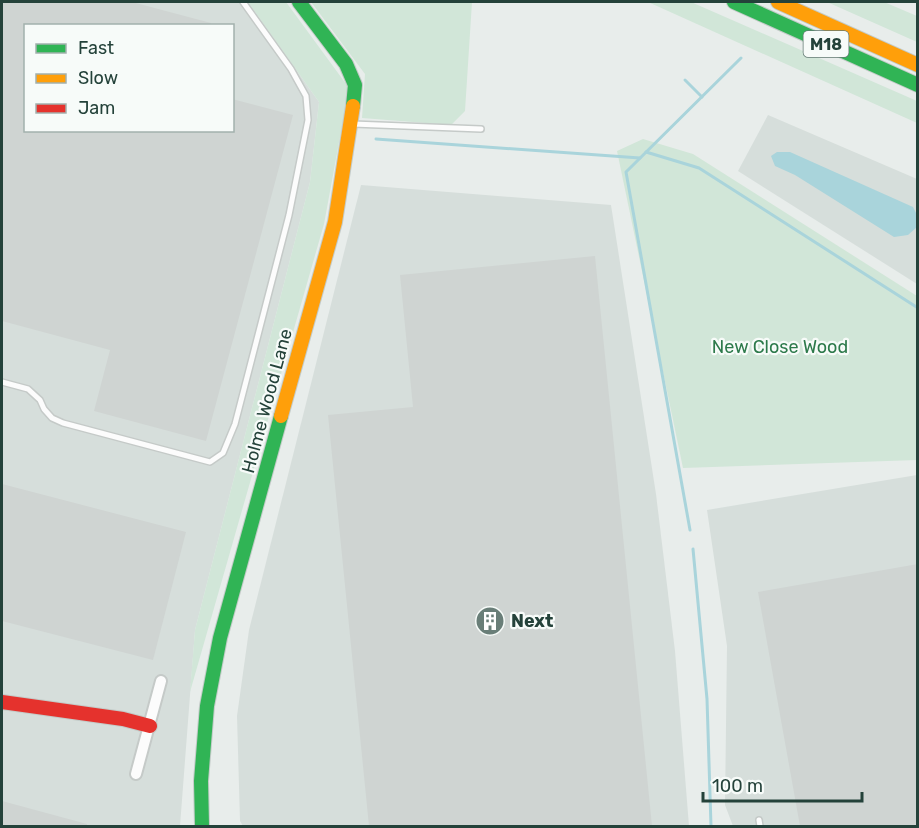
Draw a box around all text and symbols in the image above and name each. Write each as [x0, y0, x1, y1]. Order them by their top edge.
legend [24, 24, 234, 132]
road number: M18 [804, 31, 848, 57]
text: Fast [78, 37, 114, 59]
text: Slow [78, 67, 118, 89]
text: Jam [78, 97, 115, 119]
street label: Holme Wood Lane [237, 326, 297, 476]
park label: New Close Wood [712, 336, 848, 358]
building icon: Next [474, 605, 506, 637]
place label: Next [511, 610, 553, 632]
scale bar [703, 765, 862, 803]
text: 100 m [712, 775, 763, 797]

